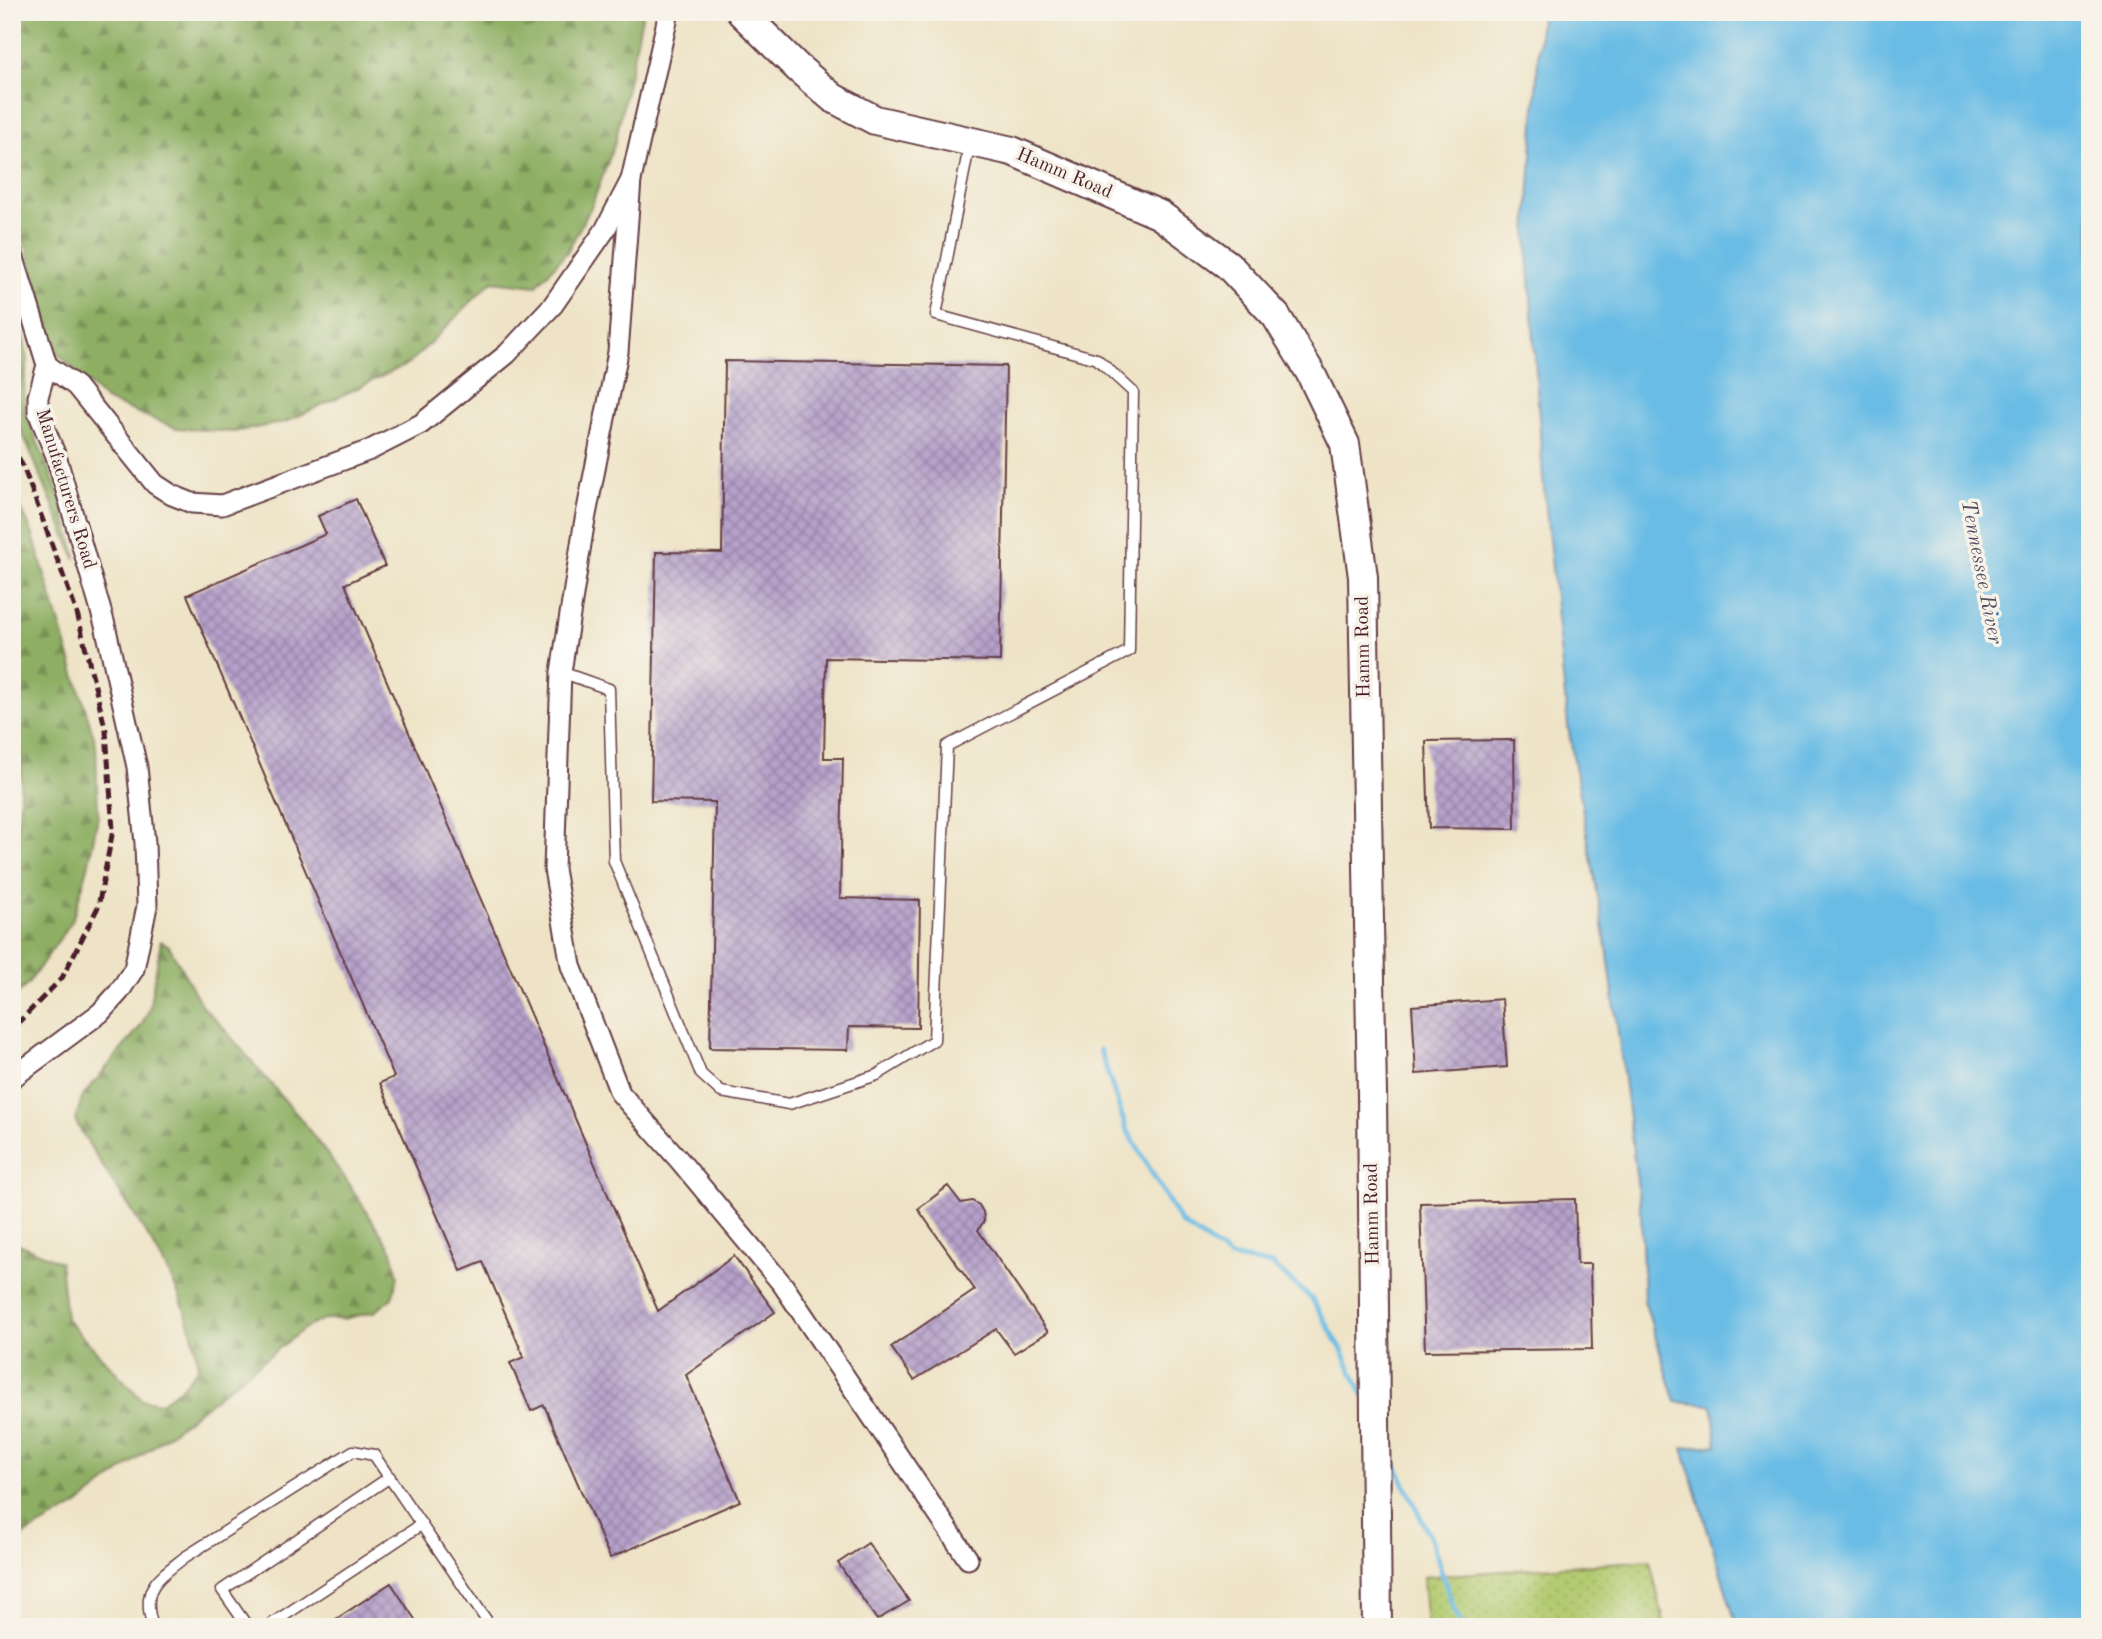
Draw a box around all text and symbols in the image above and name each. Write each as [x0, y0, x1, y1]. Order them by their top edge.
street label: Hamm Road [1013, 145, 1115, 203]
street label: Manufacturers Road [32, 407, 98, 572]
water label: Tennessee River [1957, 498, 2005, 647]
street label: Hamm Road [1354, 596, 1374, 698]
street label: Hamm Road [1363, 1163, 1383, 1265]

